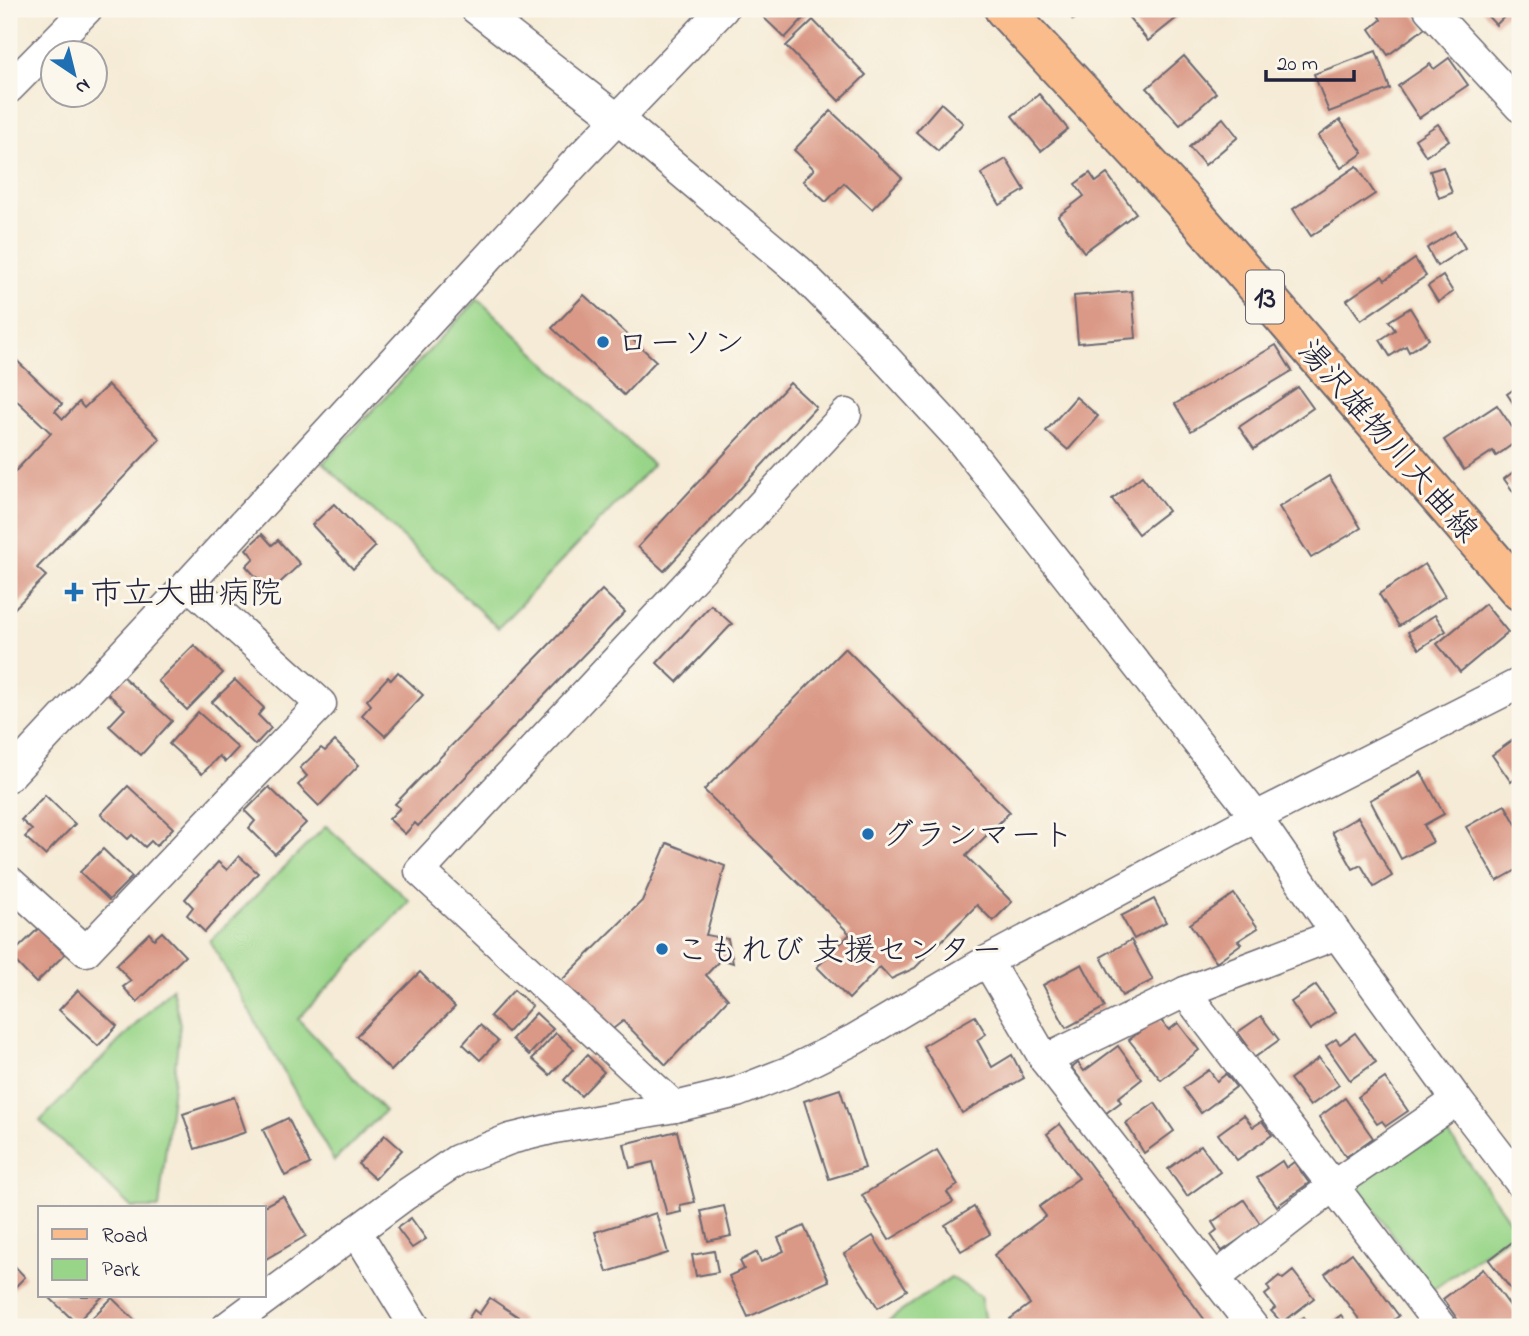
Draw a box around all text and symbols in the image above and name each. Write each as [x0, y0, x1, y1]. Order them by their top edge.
north arrow [38, 38, 108, 108]
scale bar [1266, 38, 1354, 82]
text: 20 m [1277, 50, 1318, 80]
text: N [69, 71, 95, 101]
road number: 13 [1246, 270, 1284, 324]
place label: ローソン [617, 322, 745, 369]
street label: 湯沢雄物川大曲線 [1285, 330, 1488, 554]
marker: ローソン [595, 334, 611, 350]
place label: 市立大曲病院 [90, 572, 282, 619]
marker: 市立大曲病院 [64, 582, 84, 602]
place label: グランマート [882, 814, 1074, 861]
marker: グランマート [860, 826, 876, 842]
place label: こもれび 支援センター [676, 929, 1003, 976]
marker: こもれび 支援センター [654, 941, 670, 957]
legend [38, 1206, 266, 1298]
text: Road [102, 1222, 148, 1252]
text: Park [102, 1256, 141, 1286]

